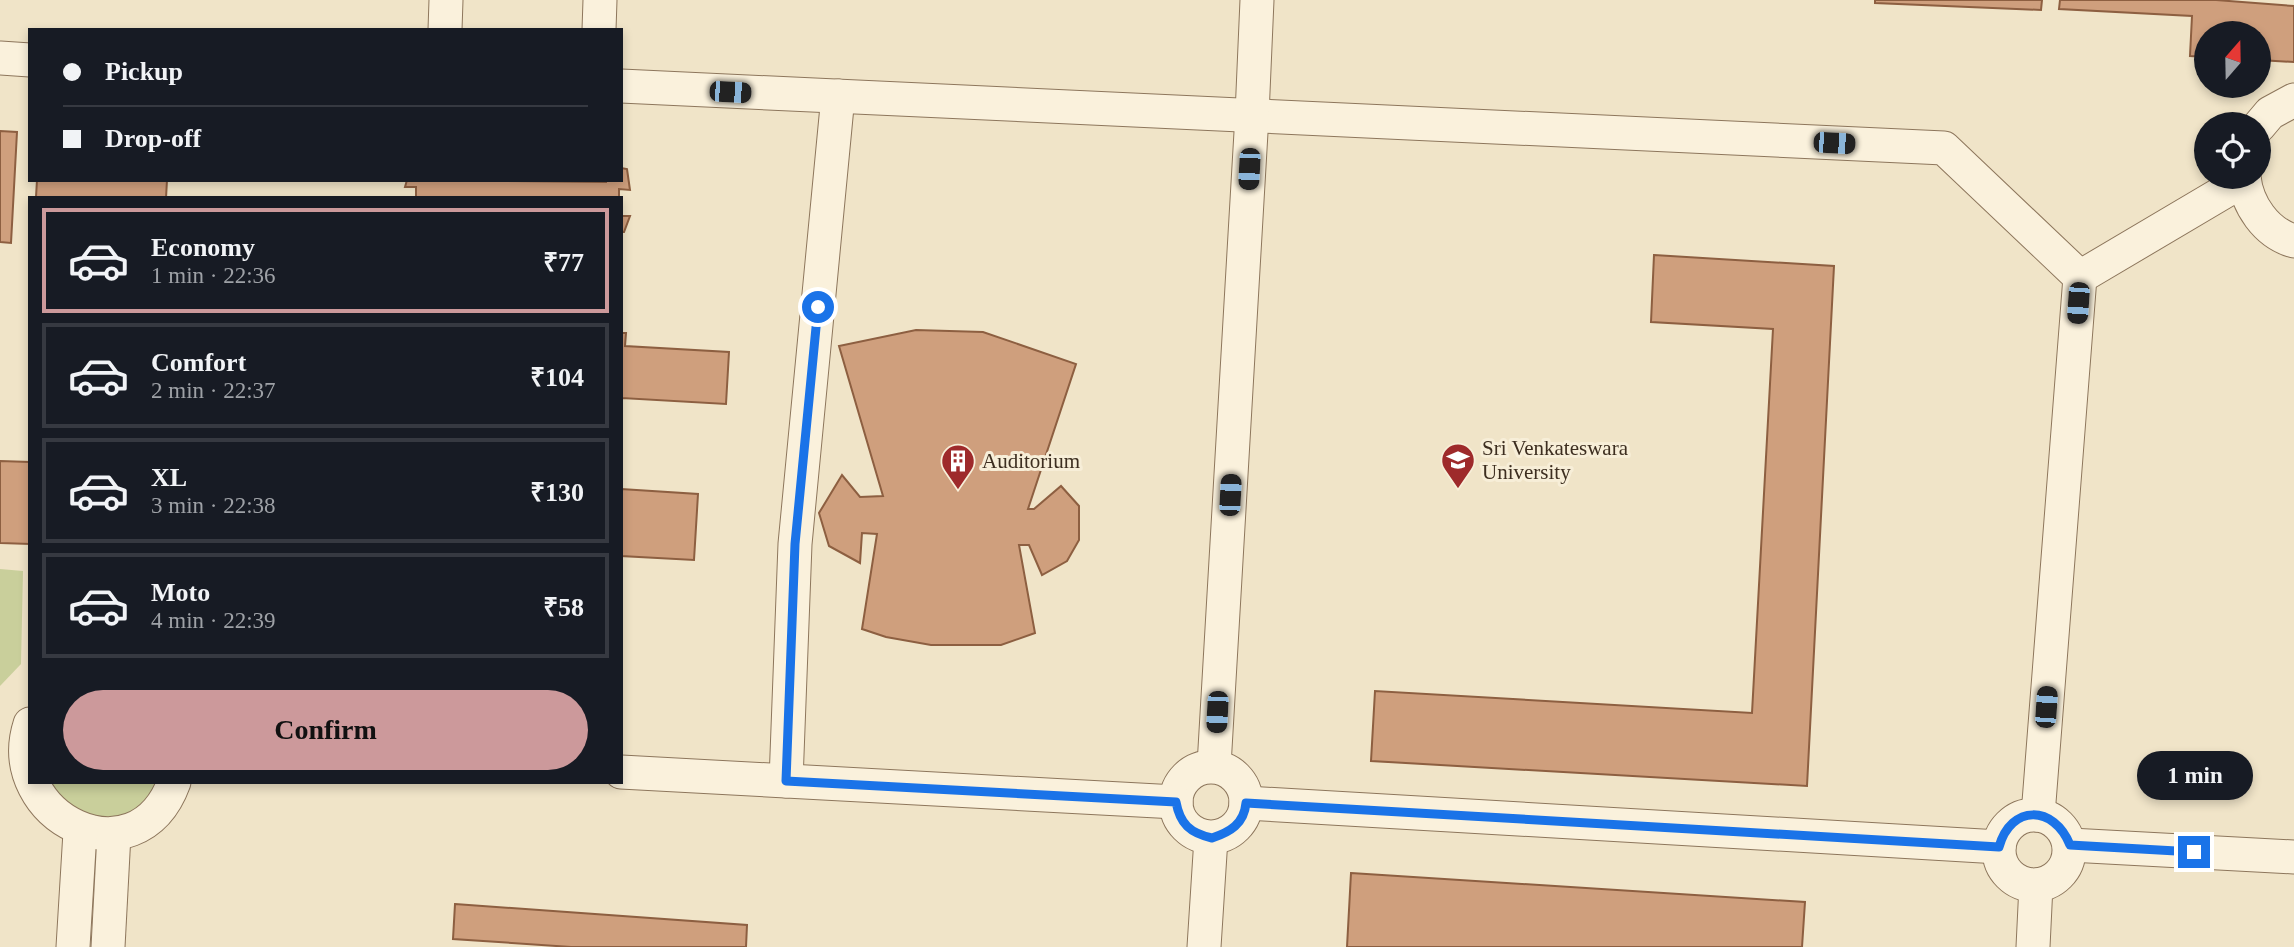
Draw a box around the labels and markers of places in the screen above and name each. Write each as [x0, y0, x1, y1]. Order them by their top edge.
place label: Sri Venkateswara University [1482, 436, 1629, 484]
school or university icon: Sri Venkateswara University [1439, 441, 1477, 490]
building icon: Auditorium [939, 442, 977, 491]
place label: Auditorium [982, 449, 1080, 473]

